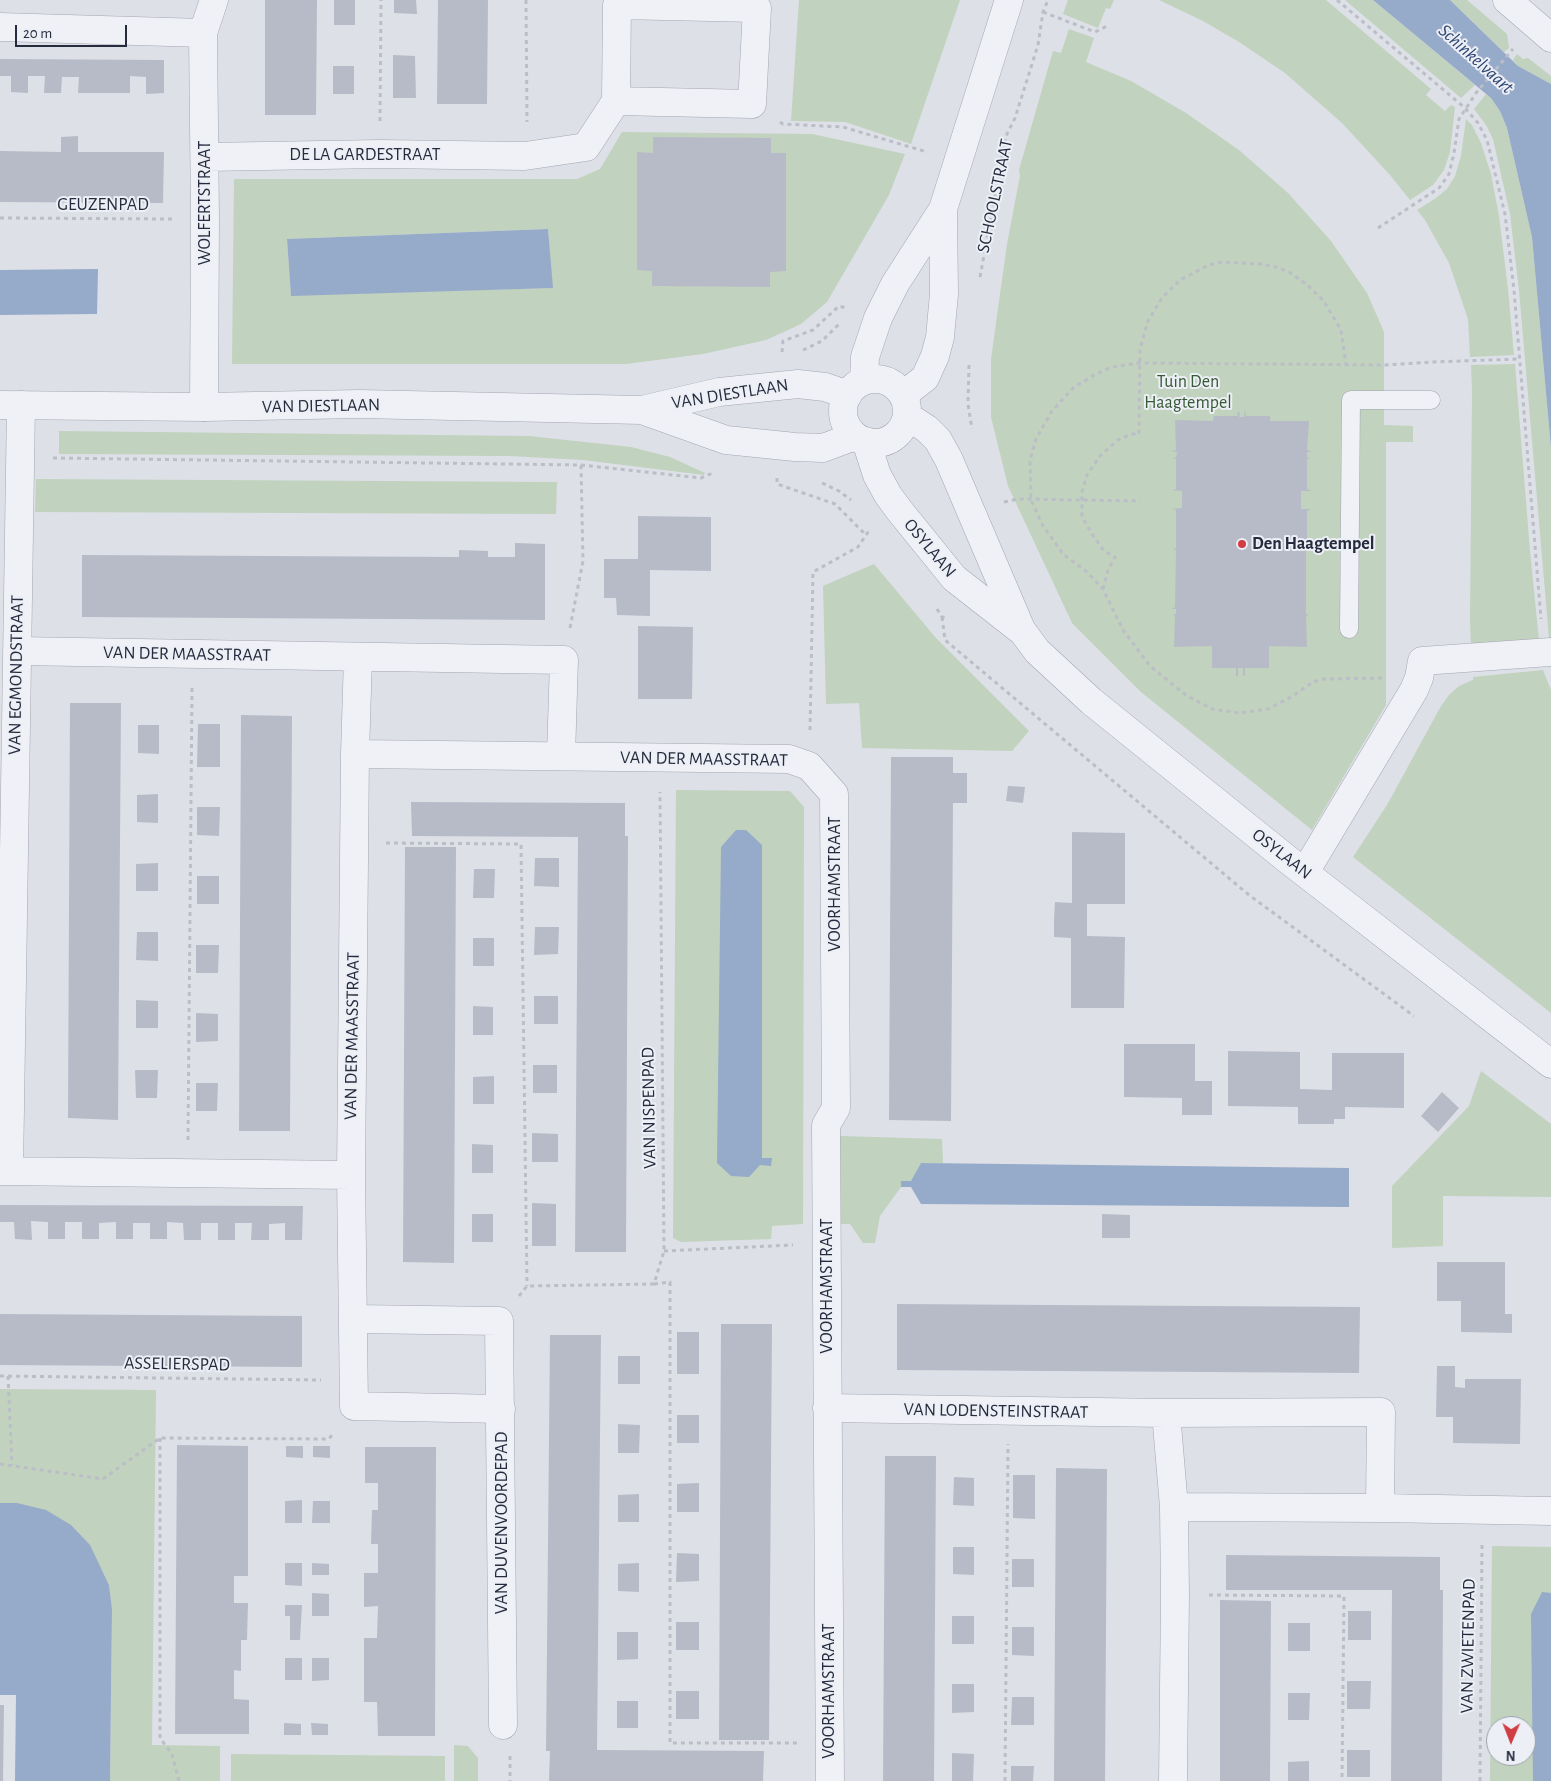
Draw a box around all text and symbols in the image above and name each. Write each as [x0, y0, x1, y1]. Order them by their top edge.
scale bar [18, 15, 130, 47]
water label: Schinkelvaart [1434, 19, 1518, 99]
text: 20 m [23, 26, 52, 41]
street label: SCHOOLSTRAAT [972, 137, 1018, 255]
street label: WOLFERTSTRAAT [194, 141, 216, 265]
street label: DE LA GARDESTRAAT [289, 144, 441, 166]
street label: GEUZENPAD [57, 194, 149, 216]
park label: Tuin Den Haagtempel [1144, 371, 1232, 414]
street label: VAN DIESTLAAN [670, 374, 790, 414]
street label: VAN DIESTLAAN [262, 394, 380, 418]
street label: OSYLAAN [899, 514, 961, 582]
place label: Den Haagtempel [1252, 533, 1374, 555]
marker: Den Haagtempel [1236, 538, 1248, 550]
street label: VAN EGMONDSTRAAT [4, 595, 28, 755]
street label: VAN DER MAASSTRAAT [103, 642, 271, 666]
street label: VAN DER MAASSTRAAT [620, 747, 788, 771]
street label: VOORHAMSTRAAT [824, 816, 846, 952]
street label: OSYLAAN [1248, 824, 1316, 884]
street label: VAN DER MAASSTRAAT [340, 952, 364, 1120]
street label: VAN NISPENPAD [637, 1047, 661, 1169]
street label: VOORHAMSTRAAT [816, 1218, 838, 1354]
street label: ASSELIERSPAD [124, 1352, 230, 1376]
street label: VAN LODENSTEINSTRAAT [903, 1399, 1089, 1423]
street label: VAN DUVENVOORDEPAD [491, 1432, 513, 1614]
street label: VAN ZWIETENPAD [1456, 1578, 1480, 1714]
street label: VOORHAMSTRAAT [818, 1623, 840, 1759]
north arrow [1486, 1716, 1536, 1766]
text: N [1506, 1748, 1516, 1762]

